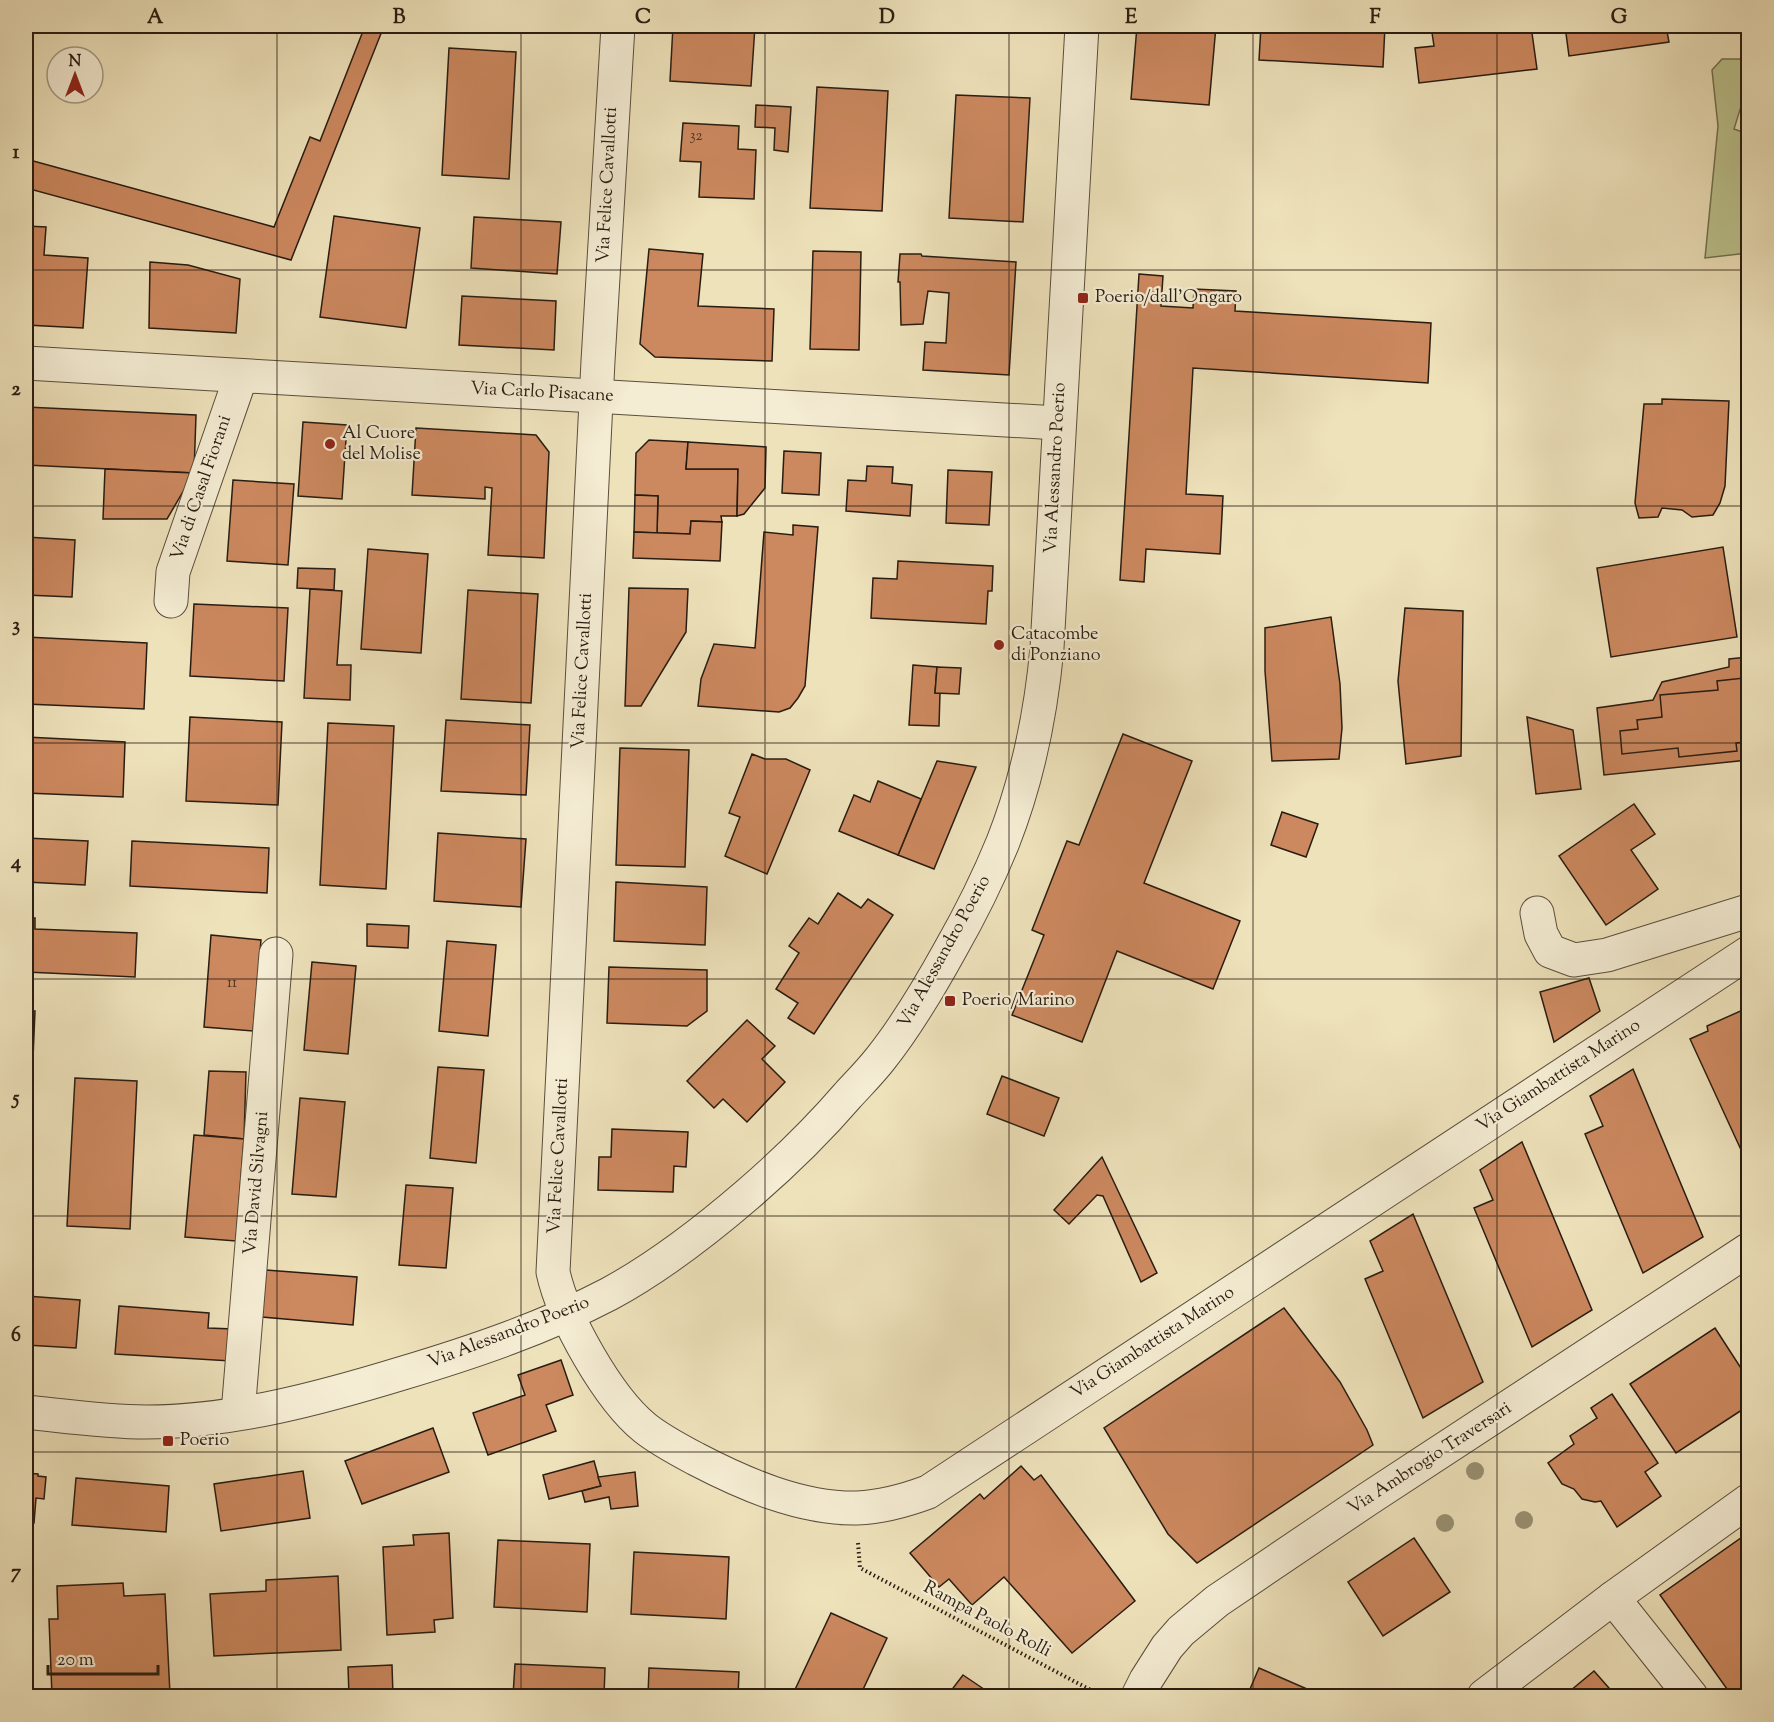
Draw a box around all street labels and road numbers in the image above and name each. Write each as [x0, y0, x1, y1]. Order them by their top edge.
street label: Via Felice Cavallotti [591, 106, 625, 264]
street label: Via Carlo Pisacane [470, 376, 614, 410]
street label: Via Alessandro Poerio [1039, 382, 1073, 554]
street label: Via di Casal Fiorani [165, 412, 239, 564]
street label: Via Felice Cavallotti [566, 592, 600, 750]
street label: Via Alessandro Poerio [892, 871, 998, 1033]
street label: Via Giambattista Marino [1472, 1013, 1646, 1139]
street label: Via Felice Cavallotti [542, 1077, 576, 1235]
street label: Via David Silvagni [238, 1110, 276, 1256]
street label: Via Giambattista Marino [1066, 1280, 1240, 1406]
street label: Via Alessandro Poerio [424, 1290, 594, 1376]
street label: Via Ambrogio Traversari [1343, 1396, 1517, 1522]
street label: Rampa Paolo Rolli [918, 1575, 1056, 1665]

